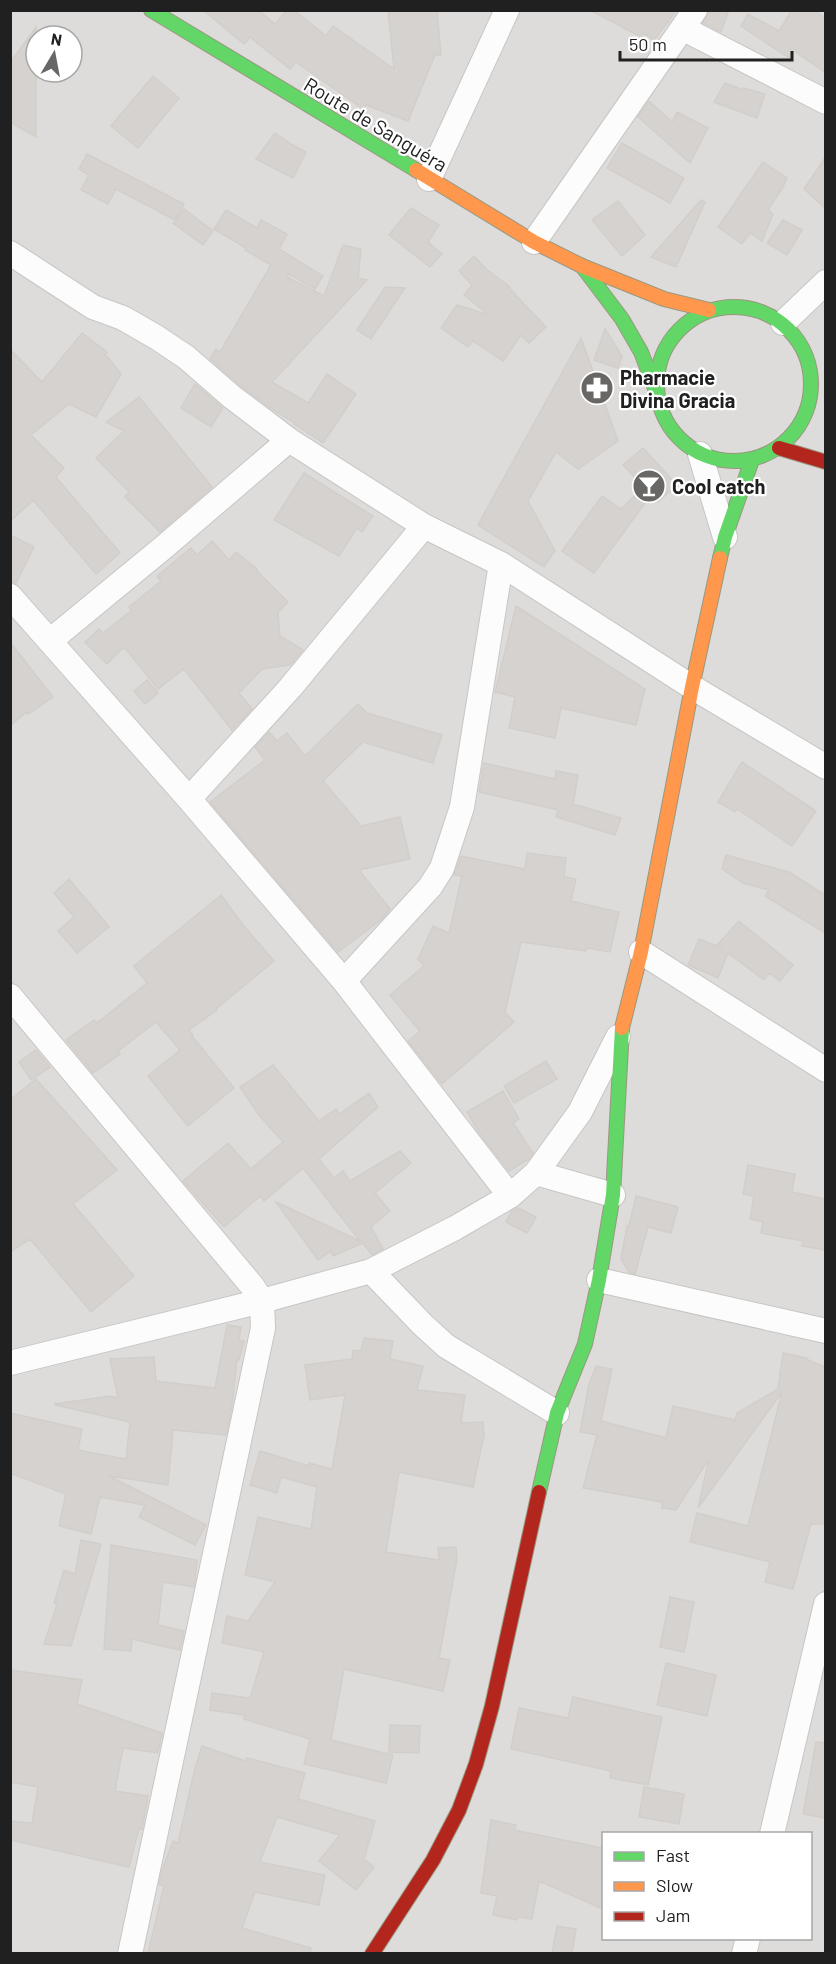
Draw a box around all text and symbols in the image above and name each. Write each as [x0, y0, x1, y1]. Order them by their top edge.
north arrow [24, 24, 84, 84]
scale bar [620, 24, 792, 62]
text: N [50, 28, 64, 49]
text: 50 m [629, 33, 667, 55]
street label: Route de Sanguéra [300, 72, 452, 176]
place label: Pharmacie Divina Gracia [620, 365, 735, 412]
pharmacy icon: Pharmacie Divina Gracia [579, 370, 615, 406]
bar icon: Cool catch [631, 468, 667, 504]
place label: Cool catch [672, 474, 766, 498]
legend [602, 1832, 812, 1940]
text: Fast [656, 1844, 690, 1866]
text: Slow [656, 1874, 693, 1896]
text: Jam [656, 1904, 690, 1926]

